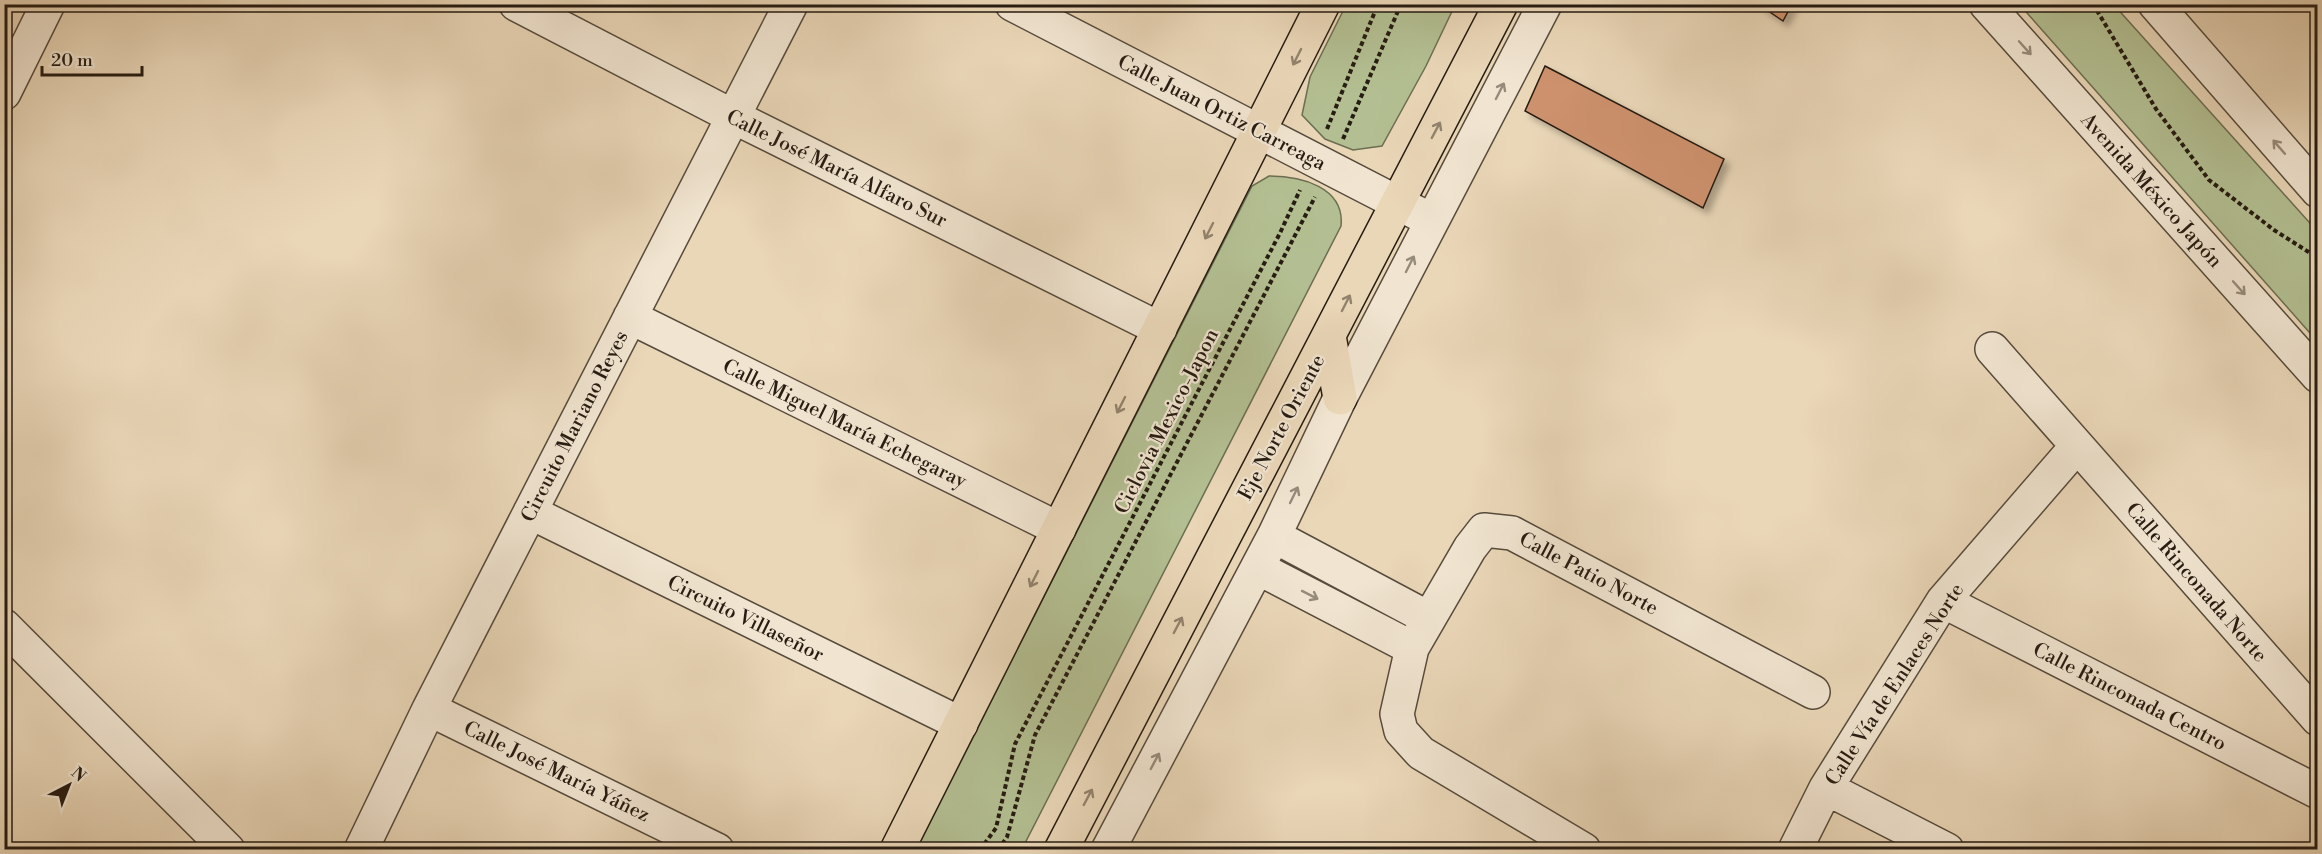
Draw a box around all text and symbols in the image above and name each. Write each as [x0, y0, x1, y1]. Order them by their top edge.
scale bar [42, 39, 142, 77]
one-way arrow [2018, 40, 2032, 55]
one-way arrow [1290, 47, 1302, 65]
text: 20 m [51, 49, 93, 72]
street label: Calle Juan Ortiz Carreaga [1113, 50, 1330, 177]
one-way arrow [1494, 83, 1506, 101]
street label: Calle José María Alfaro Sur [722, 105, 951, 234]
street label: Avenida México Japón [2074, 108, 2227, 274]
one-way arrow [1431, 121, 1442, 139]
one-way arrow [2272, 140, 2286, 155]
one-way arrow [1203, 222, 1215, 239]
one-way arrow [1405, 256, 1416, 274]
one-way arrow [2232, 280, 2246, 295]
one-way arrow [1340, 295, 1352, 312]
street label: Ciclovia Mexico-Japon [1110, 325, 1225, 518]
street label: Circuito Mariano Reyes [516, 327, 635, 527]
street label: Eje Norte Oriente [1233, 351, 1331, 505]
street label: Calle Miguel María Echegaray [718, 354, 971, 495]
one-way arrow [1115, 396, 1127, 414]
one-way arrow [1289, 486, 1301, 504]
street label: Calle Rinconada Norte [2120, 498, 2272, 668]
street label: Calle Patio Norte [1515, 527, 1662, 621]
one-way arrow [1027, 570, 1039, 588]
street label: Circuito Villaseñor [663, 571, 828, 668]
street label: Calle Vía de Enlaces Norte [1820, 579, 1970, 791]
one-way arrow [1300, 590, 1318, 601]
one-way arrow [1173, 616, 1184, 634]
street label: Calle Rinconada Centro [2028, 638, 2230, 757]
street label: Calle José María Yáñez [459, 716, 654, 828]
one-way arrow [1149, 753, 1161, 770]
north arrow [39, 755, 99, 815]
text: N [67, 763, 90, 786]
one-way arrow [1083, 789, 1094, 807]

